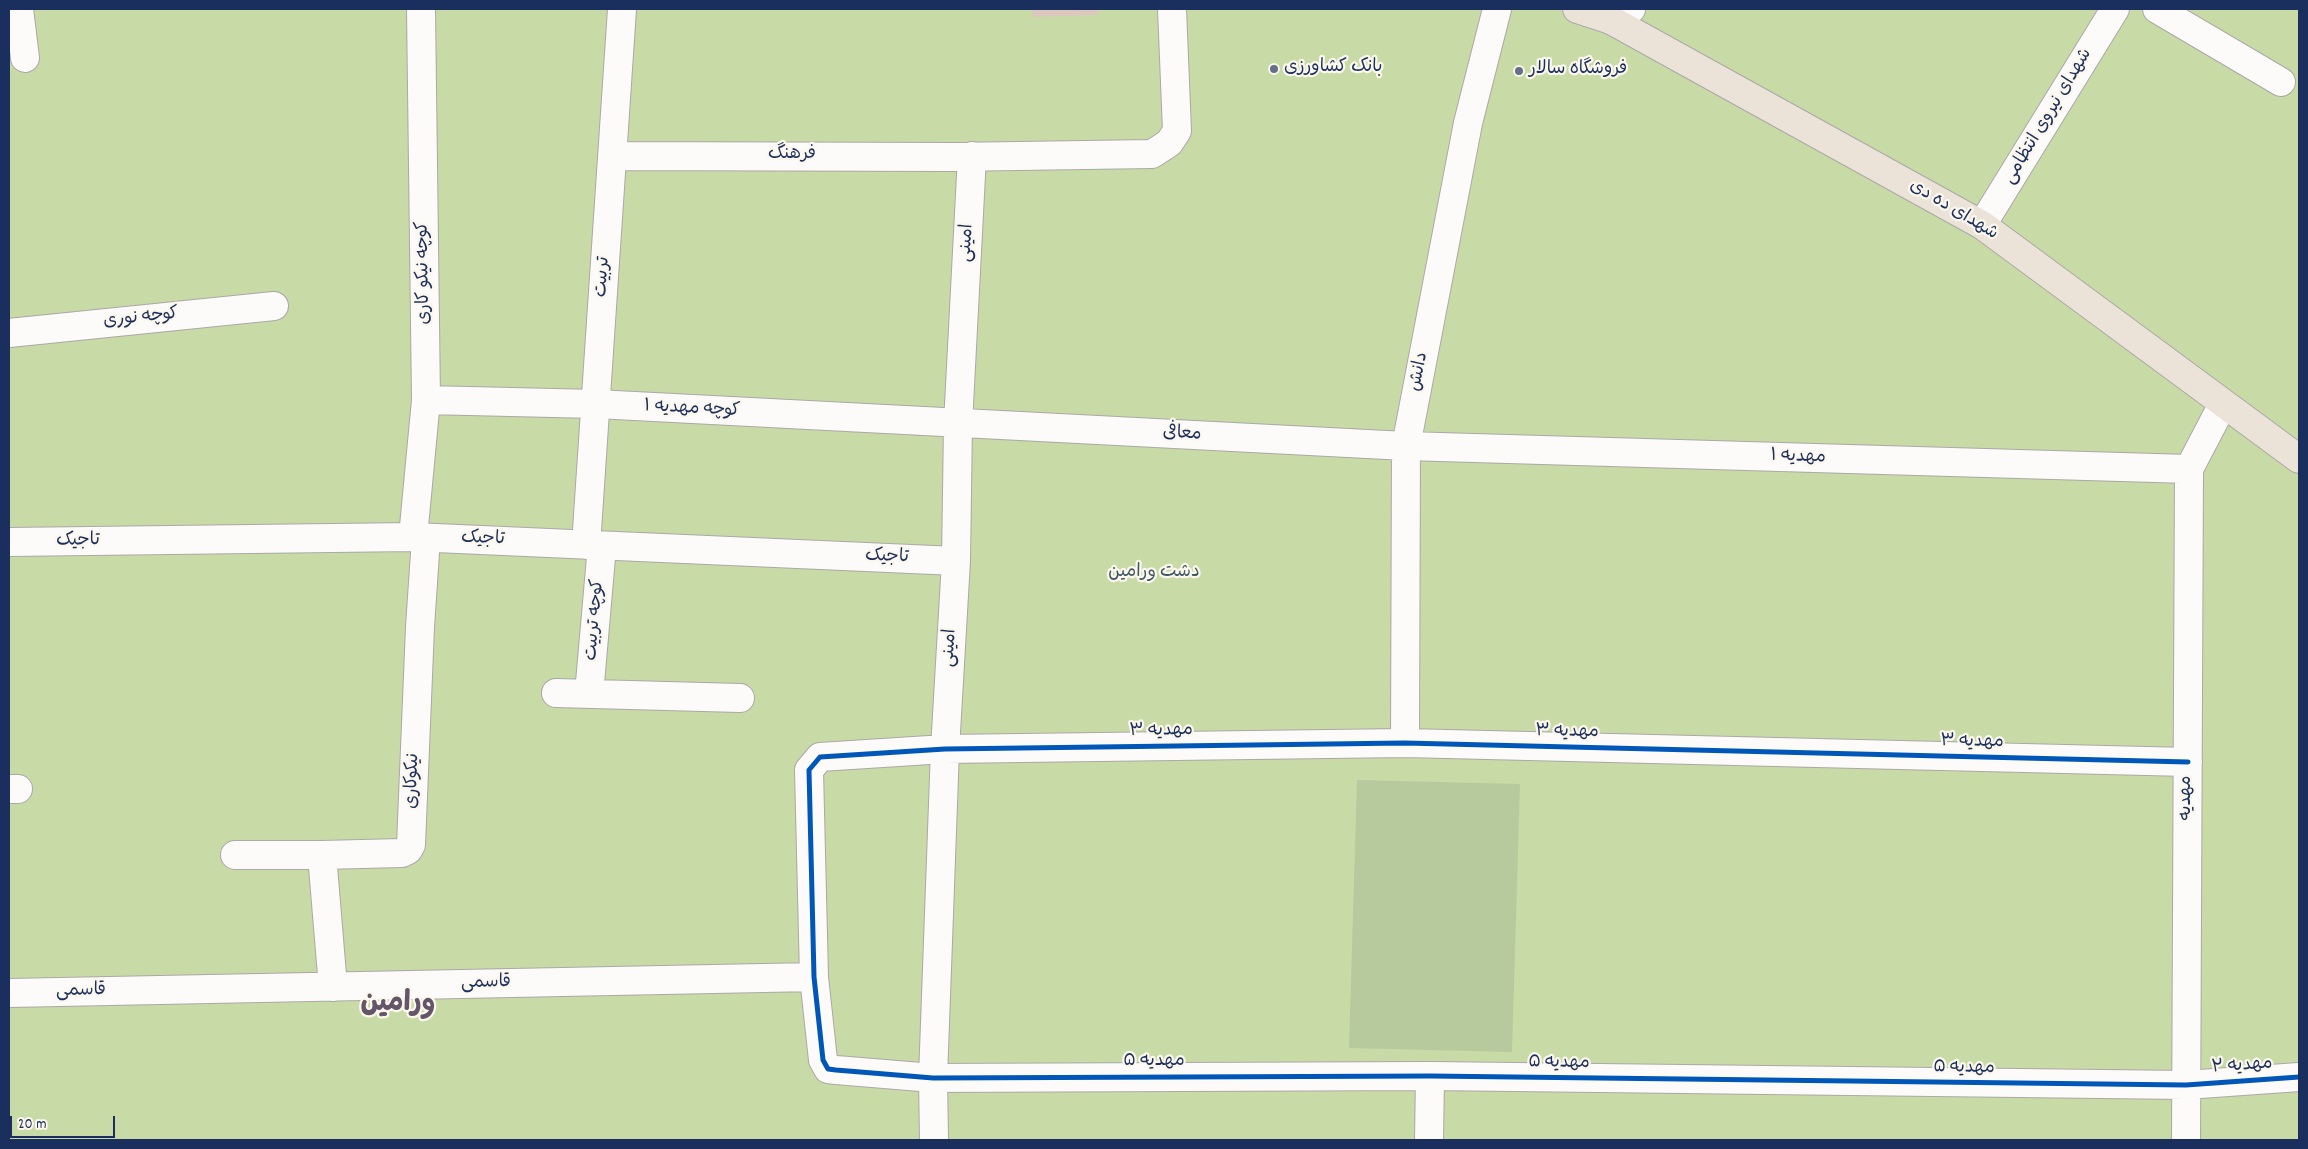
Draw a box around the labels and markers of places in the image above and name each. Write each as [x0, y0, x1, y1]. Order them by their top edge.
place label: بانک کشاورزی [1284, 58, 1382, 80]
place label: فروشگاه سالار [1529, 60, 1627, 82]
marker: بانک کشاورزی [1268, 63, 1280, 75]
marker: فروشگاه سالار [1513, 65, 1525, 77]

